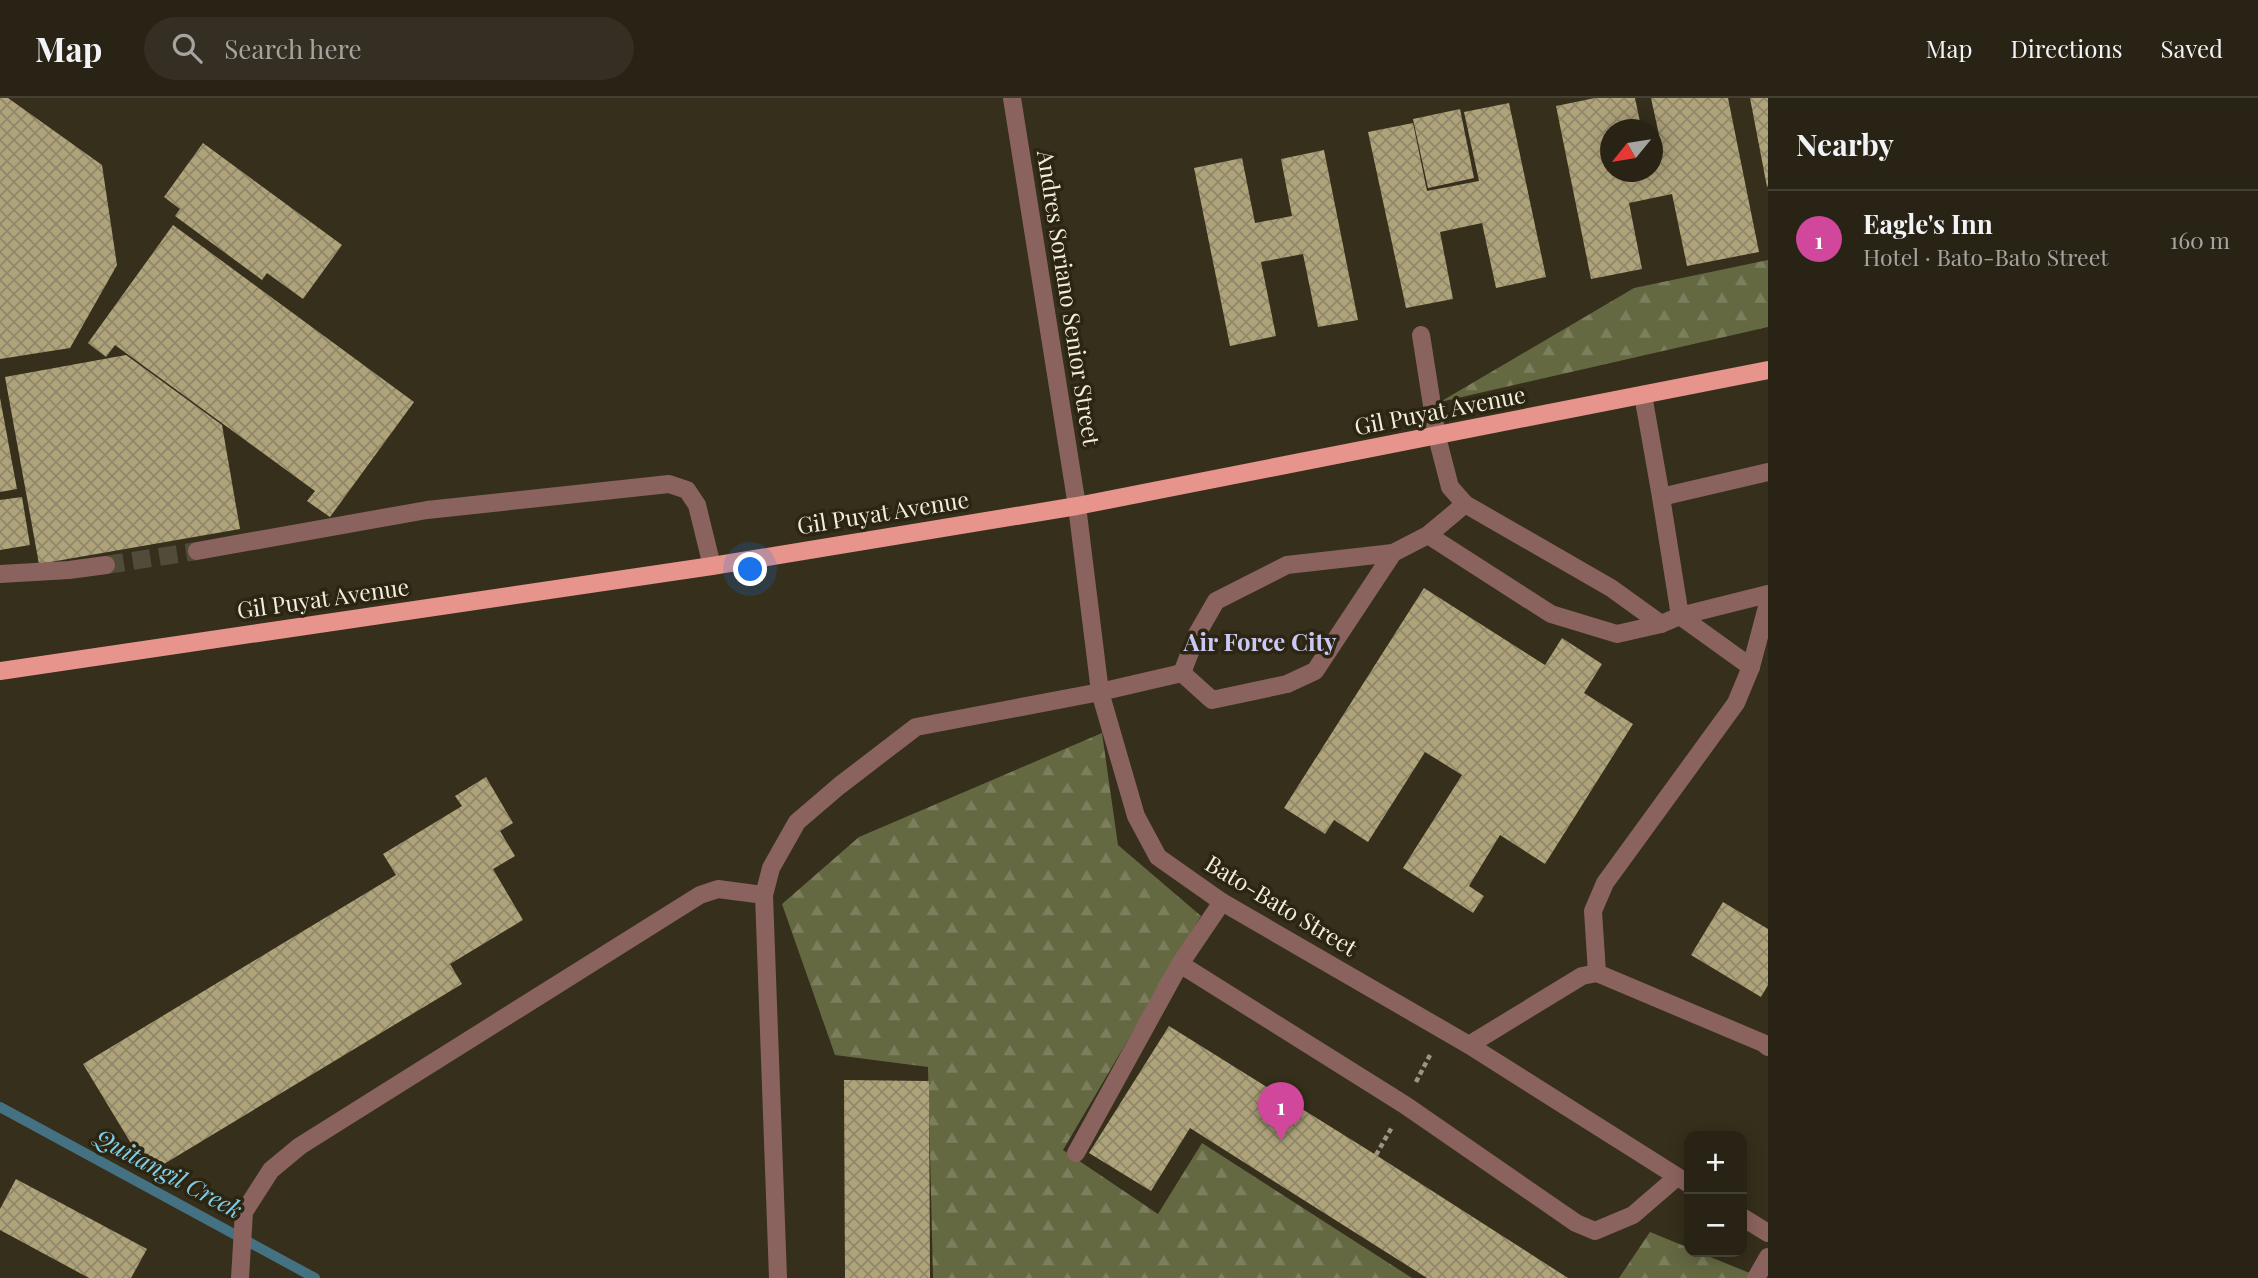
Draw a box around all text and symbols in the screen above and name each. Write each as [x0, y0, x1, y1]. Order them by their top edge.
search box [144, 17, 634, 80]
text: Map [35, 26, 102, 70]
icon: search [168, 29, 206, 67]
text: Search here [224, 31, 362, 66]
text: Map [1926, 32, 1972, 64]
text: Directions [2010, 32, 2123, 64]
text: Saved [2161, 32, 2223, 64]
north arrow [1600, 119, 1663, 182]
text: Nearby [1796, 124, 1894, 164]
street label: Andres Soriano Senior Street [1031, 147, 1108, 449]
text: Eagle's Inn [1863, 206, 1993, 241]
text: 1 [1815, 224, 1823, 255]
text: 160 m [2170, 224, 2230, 255]
text: Hotel · Bato-Bato Street [1863, 241, 2109, 272]
street label: Gil Puyat Avenue [1352, 378, 1528, 441]
street label: Gil Puyat Avenue [795, 483, 971, 540]
your location [733, 552, 767, 586]
street label: Gil Puyat Avenue [235, 570, 411, 625]
district label: Air Force City [1183, 625, 1337, 657]
street label: Bato-Bato Street [1200, 847, 1364, 963]
pin: 1 [1258, 1082, 1304, 1140]
water label: Quitangil Creek [88, 1119, 248, 1225]
map controls [1684, 1131, 1747, 1257]
button: + [1684, 1131, 1747, 1194]
button: − [1684, 1194, 1747, 1257]

